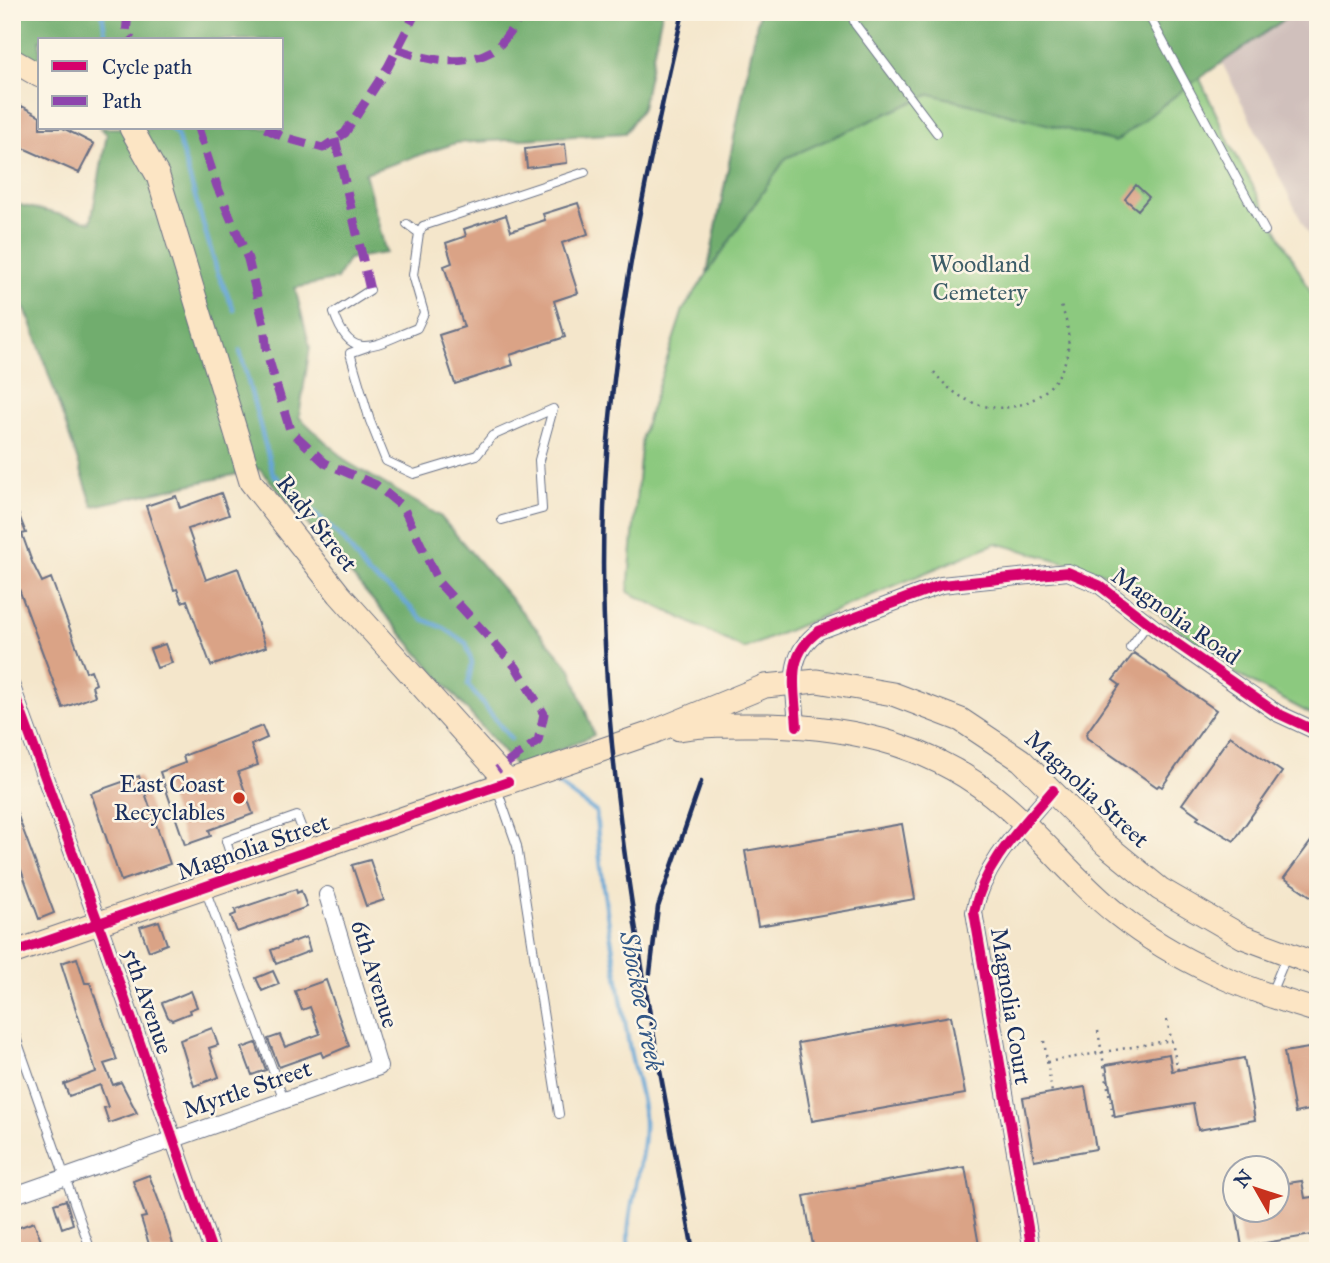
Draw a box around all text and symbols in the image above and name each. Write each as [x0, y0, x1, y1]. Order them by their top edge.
legend [38, 38, 284, 130]
text: Cycle path [102, 54, 193, 80]
text: Path [102, 88, 142, 114]
park label: Woodland Cemetery [930, 249, 1030, 307]
street label: Rady Street [270, 468, 365, 578]
street label: Magnolia Road [1106, 560, 1246, 672]
street label: Magnolia Street [1019, 724, 1156, 855]
place label: East Coast Recyclables [114, 769, 225, 827]
marker: East Coast Recyclables [231, 790, 247, 806]
street label: Magnolia Street [173, 807, 334, 887]
street label: 6th Avenue [344, 916, 406, 1032]
street label: Magnolia Court [984, 925, 1038, 1087]
water label: Shockoe Creek [613, 927, 671, 1074]
street label: 5th Avenue [116, 944, 180, 1058]
street label: Myrtle Street [179, 1053, 316, 1125]
north arrow [1222, 1154, 1292, 1224]
text: N [1229, 1165, 1257, 1192]

